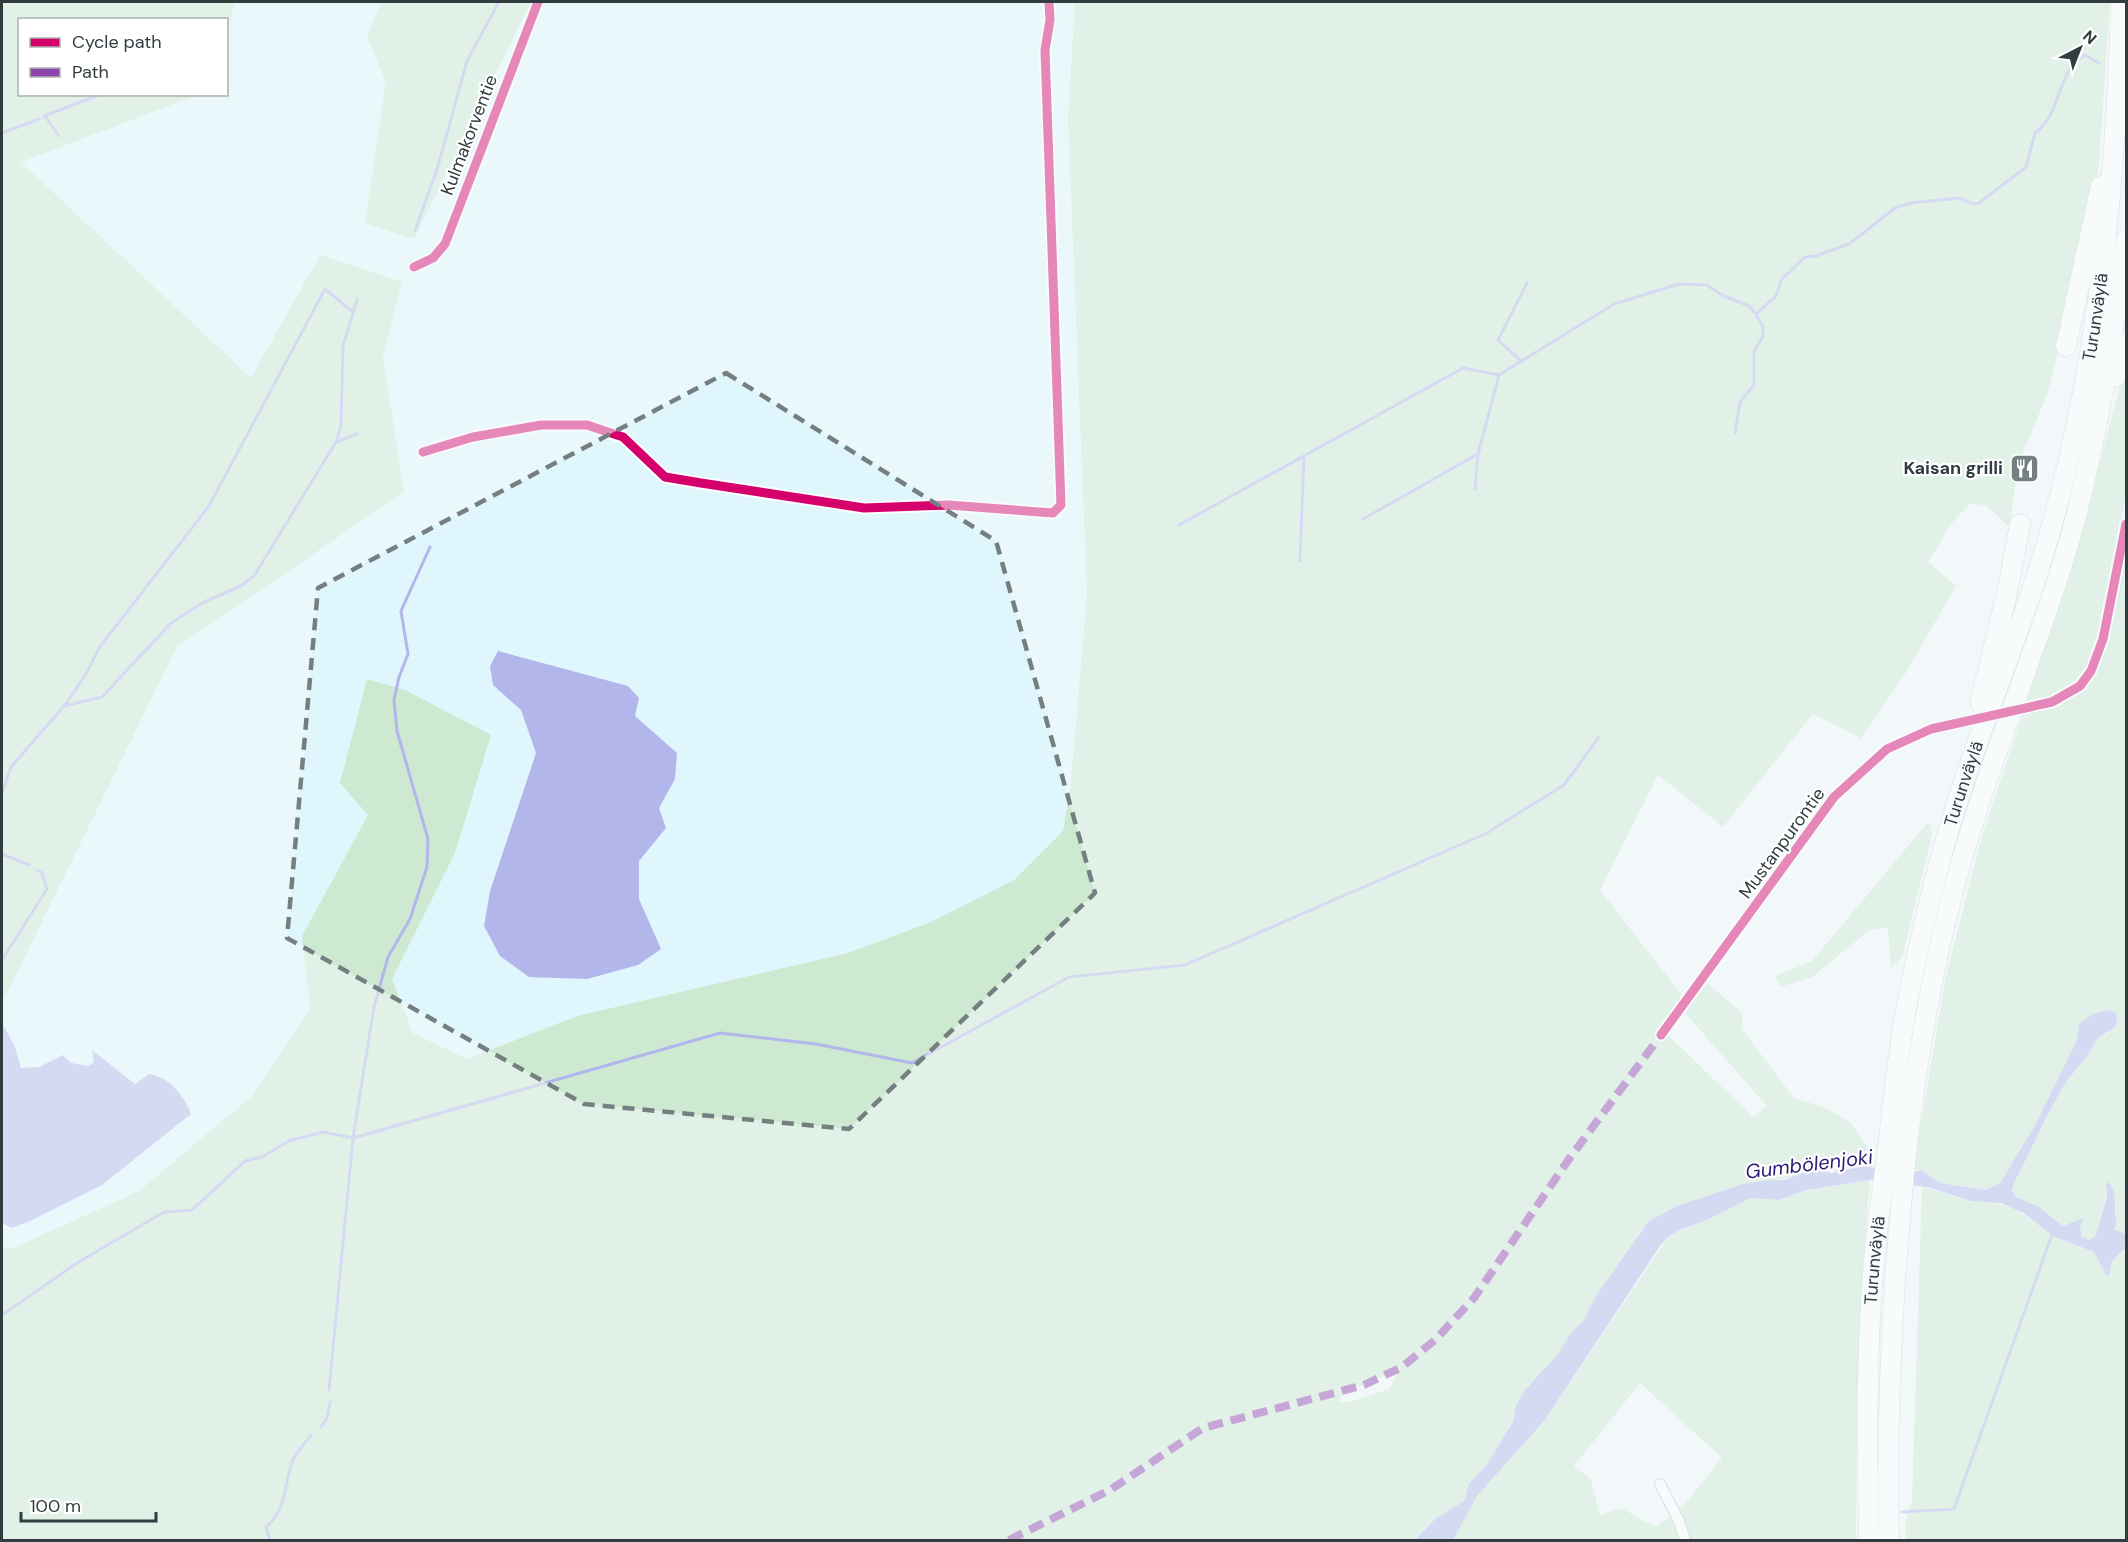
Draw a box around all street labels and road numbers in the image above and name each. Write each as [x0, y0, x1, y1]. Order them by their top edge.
street label: Kulmakorventie [435, 71, 503, 199]
street label: Turunväylä [2077, 271, 2114, 363]
street label: Turunväylä [1938, 737, 1989, 829]
street label: Mustanpurontie [1734, 783, 1830, 903]
street label: Turunväylä [1859, 1214, 1891, 1305]

